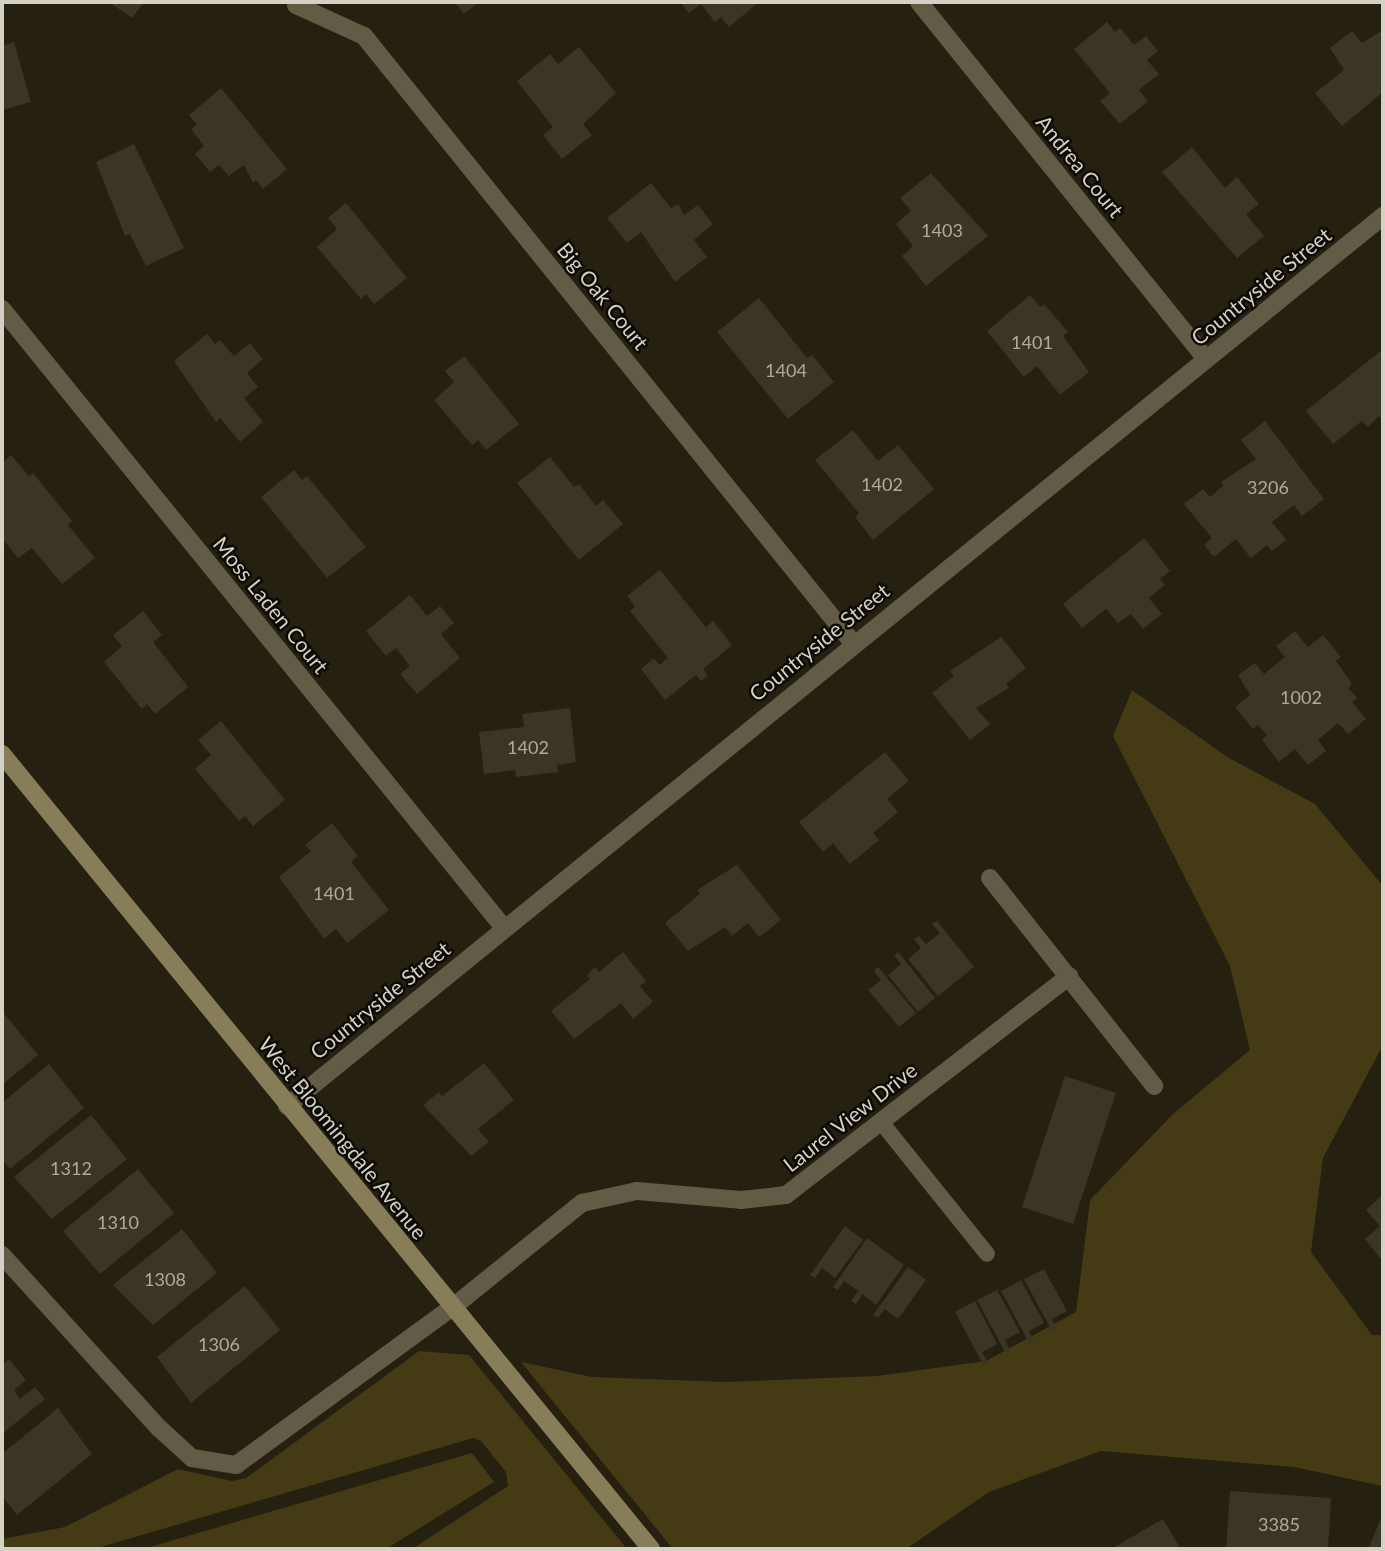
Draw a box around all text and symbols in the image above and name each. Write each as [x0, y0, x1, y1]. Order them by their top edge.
street label: Andrea Court [1031, 110, 1129, 222]
house number: 1403 [921, 219, 963, 241]
street label: Countryside Street [1186, 222, 1336, 350]
street label: Big Oak Court [552, 237, 654, 355]
house number: 1401 [1011, 331, 1053, 353]
house number: 1404 [765, 359, 807, 381]
house number: 1402 [861, 473, 903, 495]
house number: 3206 [1247, 476, 1289, 498]
street label: Moss Laden Court [208, 532, 334, 678]
street label: Countryside Street [744, 578, 894, 706]
house number: 1002 [1280, 686, 1322, 708]
house number: 1402 [507, 736, 549, 758]
house number: 1401 [313, 882, 355, 904]
street label: Countryside Street [305, 936, 455, 1064]
street label: West Bloomingdale Avenue [253, 1031, 433, 1245]
street label: Laurel View Drive [778, 1057, 922, 1177]
house number: 1312 [50, 1157, 92, 1179]
house number: 1310 [97, 1211, 139, 1233]
house number: 1308 [144, 1268, 186, 1290]
house number: 1306 [198, 1333, 240, 1355]
house number: 3385 [1258, 1513, 1300, 1535]

